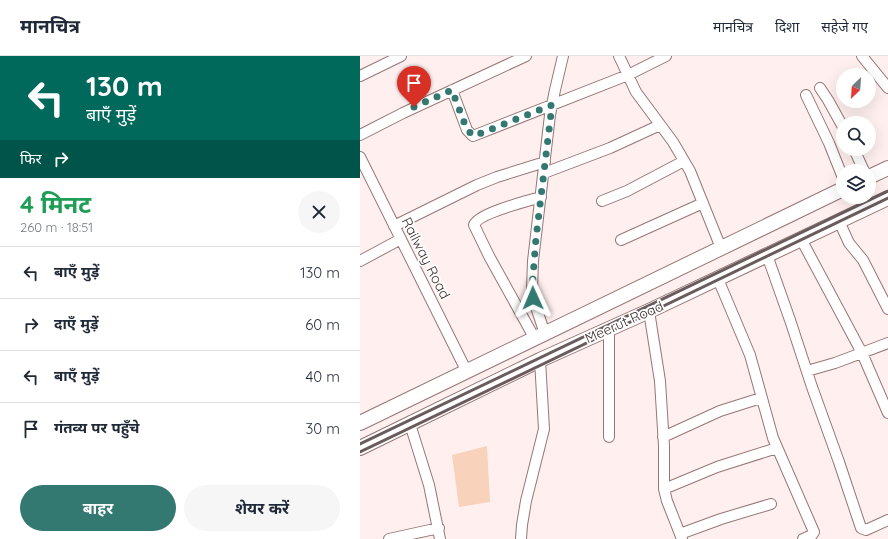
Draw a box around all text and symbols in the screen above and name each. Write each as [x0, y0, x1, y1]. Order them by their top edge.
text: मानचित्र [20, 14, 80, 38]
text: मानचित्र [713, 18, 753, 36]
text: दिशा [775, 18, 799, 36]
text: सहेजे गए [821, 18, 868, 36]
pin [397, 66, 431, 107]
text: 130 m [86, 68, 163, 103]
north arrow [836, 68, 876, 108]
map controls [836, 68, 876, 204]
icon: left [20, 72, 72, 124]
icon: arrive [403, 72, 425, 94]
text: बाएँ मुड़ें [86, 103, 136, 126]
button: search [836, 116, 876, 156]
icon: right [50, 148, 72, 170]
text: फिर [20, 149, 42, 168]
button: layers [836, 164, 876, 204]
text: 4 मिनट [20, 189, 91, 219]
button: close [298, 191, 340, 233]
street label: Railway Road [398, 214, 454, 302]
text: 260 m · 18:51 [20, 219, 93, 235]
icon: left [20, 262, 42, 284]
text: बाएँ मुड़ें [54, 262, 99, 281]
text: 130 m [300, 263, 340, 282]
position arrow [512, 277, 554, 319]
street label: Meerut Road [582, 297, 666, 347]
icon: right [20, 314, 42, 336]
text: दाएँ मुड़ें [54, 314, 98, 333]
text: 60 m [305, 315, 340, 334]
icon: left [20, 366, 42, 388]
text: बाएँ मुड़ें [54, 366, 99, 385]
text: 40 m [305, 367, 340, 386]
icon: arrive [20, 418, 42, 440]
text: गंतव्य पर पहुँचे [54, 418, 140, 437]
text: 30 m [305, 419, 340, 438]
button: बाहर [20, 485, 176, 531]
button: शेयर करें [184, 485, 340, 531]

